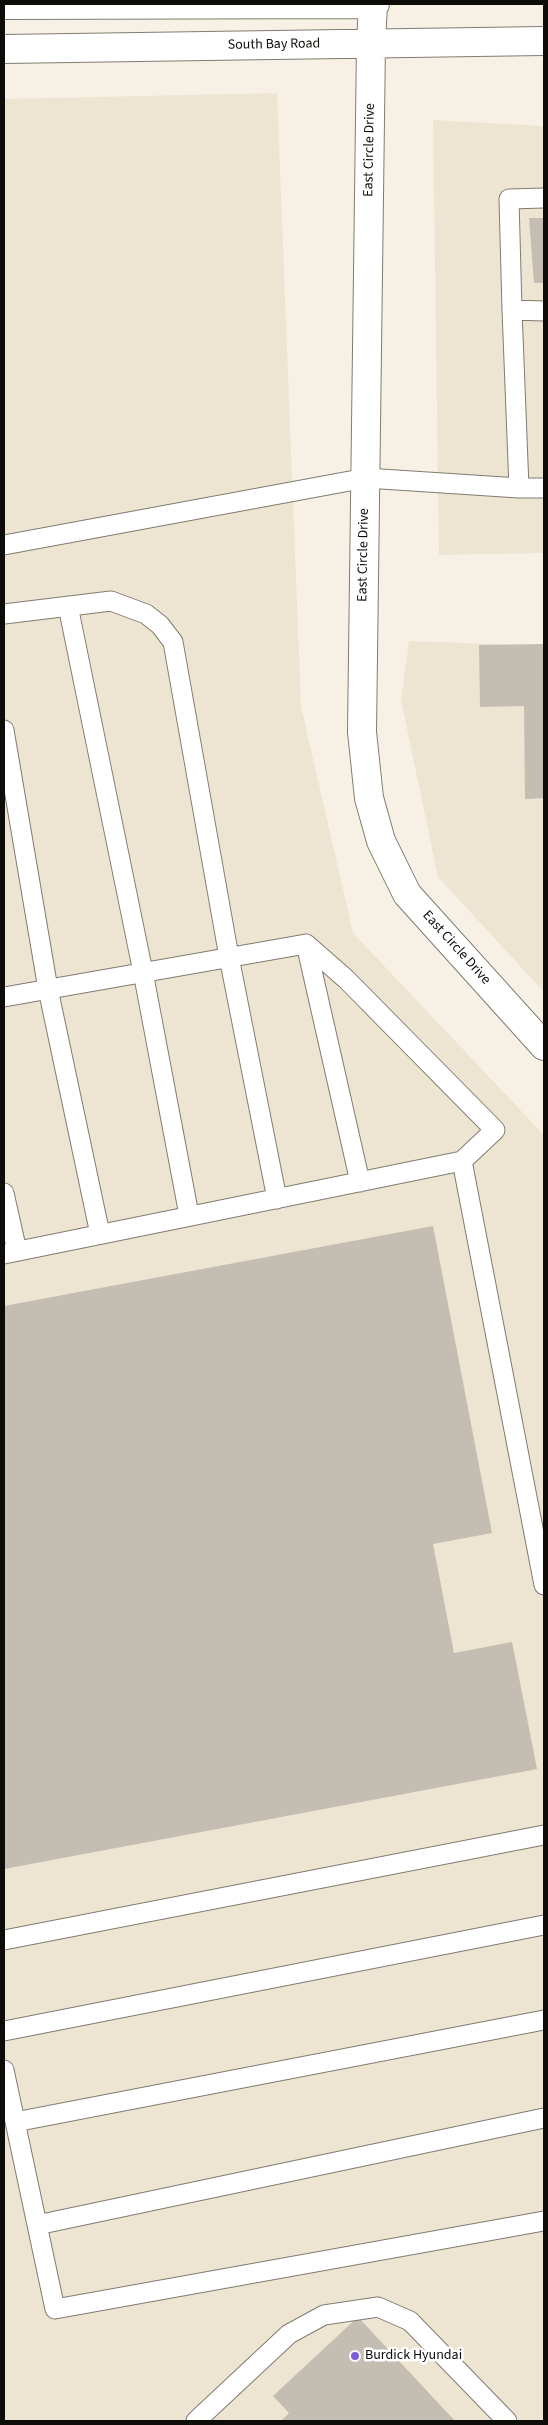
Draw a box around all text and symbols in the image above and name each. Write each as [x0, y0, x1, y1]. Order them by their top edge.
street label: South Bay Road [228, 36, 320, 54]
street label: East Circle Drive [361, 103, 379, 197]
street label: East Circle Drive [355, 508, 373, 602]
street label: East Circle Drive [418, 908, 494, 988]
place label: Burdick Hyundai [365, 2348, 462, 2364]
marker: Burdick Hyundai [349, 2350, 361, 2362]

